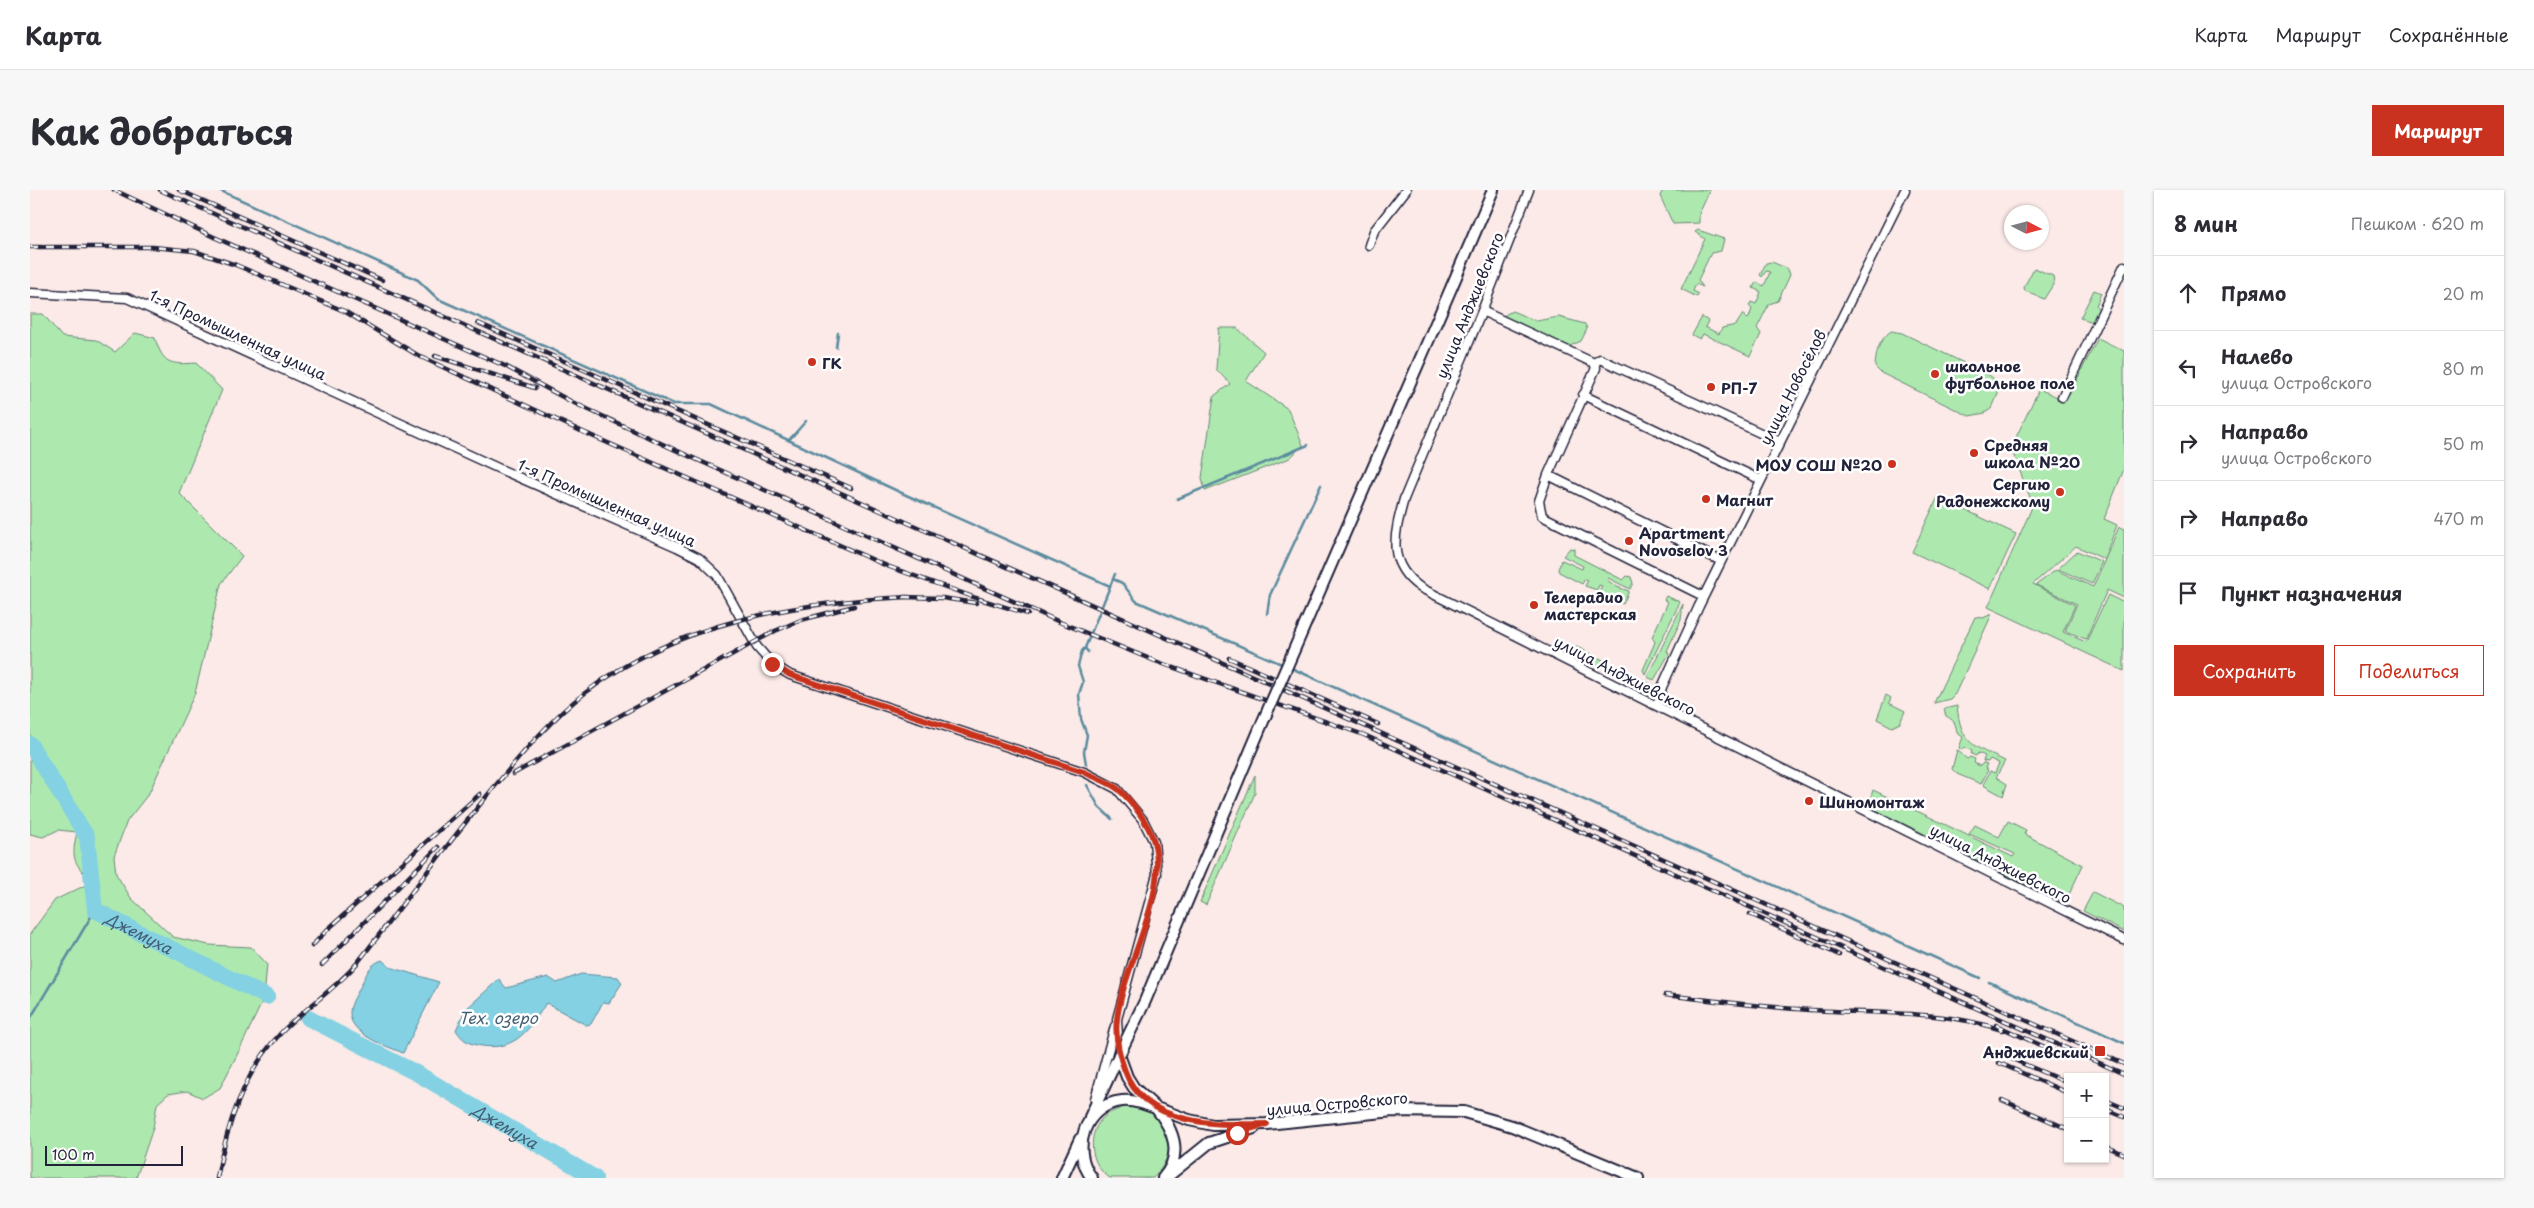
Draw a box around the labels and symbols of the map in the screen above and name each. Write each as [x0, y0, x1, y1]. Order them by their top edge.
north arrow [2004, 205, 2049, 250]
street label: улица Анджиевского [1429, 228, 1509, 382]
street label: 1-я Промышленная улица [146, 283, 331, 385]
street label: улица Новосёлов [1753, 325, 1831, 449]
place label: ГК [822, 351, 842, 374]
place label: школьное футбольное поле [1945, 354, 2075, 394]
marker: ГК [806, 356, 818, 368]
marker: школьное футбольное поле [1929, 368, 1941, 380]
place label: РП-7 [1721, 376, 1757, 399]
marker: РП-7 [1705, 381, 1717, 393]
place label: Средняя школа №20 [1984, 433, 2080, 473]
marker: Средняя школа №20 [1968, 447, 1980, 459]
street label: 1-я Промышленная улица [514, 452, 700, 552]
place label: МОУ СОШ №20 [1755, 453, 1882, 476]
marker: МОУ СОШ №20 [1886, 458, 1898, 470]
place label: Сергию Радонежскому [1936, 472, 2050, 512]
marker: Сергию Радонежскому [2054, 486, 2066, 498]
place label: Магнит [1716, 488, 1774, 511]
marker: Магнит [1700, 493, 1712, 505]
place label: Apartment Novoselov 3 [1639, 521, 1728, 561]
marker: Apartment Novoselov 3 [1623, 535, 1635, 547]
place label: Телерадио мастерская [1544, 585, 1637, 625]
marker: Телерадио мастерская [1528, 599, 1540, 611]
street label: улица Анджиевского [1550, 629, 1700, 721]
route end [761, 653, 784, 676]
place label: Шиномонтаж [1819, 790, 1924, 813]
marker: Шиномонтаж [1803, 795, 1815, 807]
street label: улица Анджиевского [1926, 817, 2076, 909]
water label: Джемуха [100, 904, 178, 960]
water label: Тех. озеро [458, 1005, 539, 1029]
place label: Анджиевский [1982, 1040, 2089, 1063]
marker: Анджиевский [2093, 1044, 2107, 1058]
street label: улица Островского [1265, 1085, 1409, 1121]
water label: Джемуха [467, 1096, 544, 1155]
route start [1226, 1122, 1249, 1145]
scale bar [45, 1143, 182, 1166]

